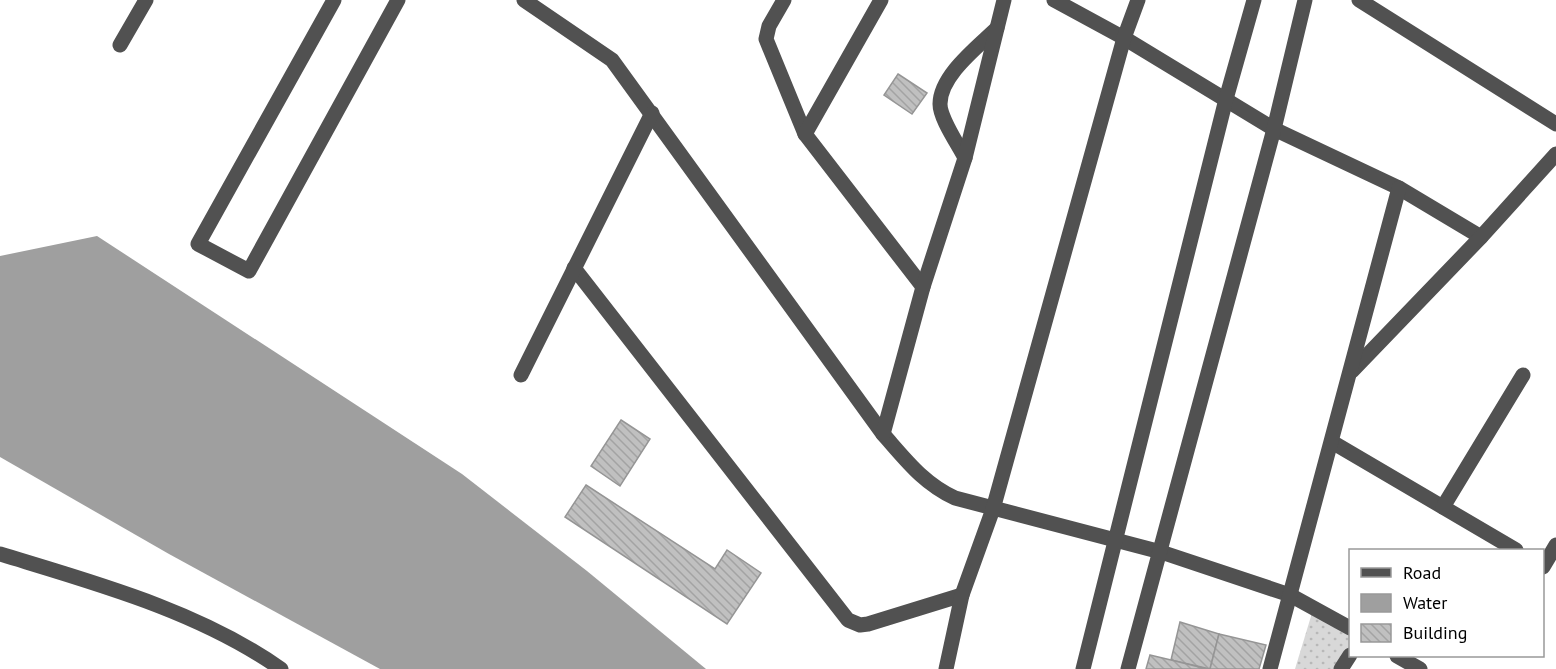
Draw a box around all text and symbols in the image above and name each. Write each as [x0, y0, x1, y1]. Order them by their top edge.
legend [1349, 549, 1544, 657]
text: Road [1403, 561, 1441, 584]
text: Water [1403, 591, 1447, 614]
text: Building [1403, 621, 1467, 644]

